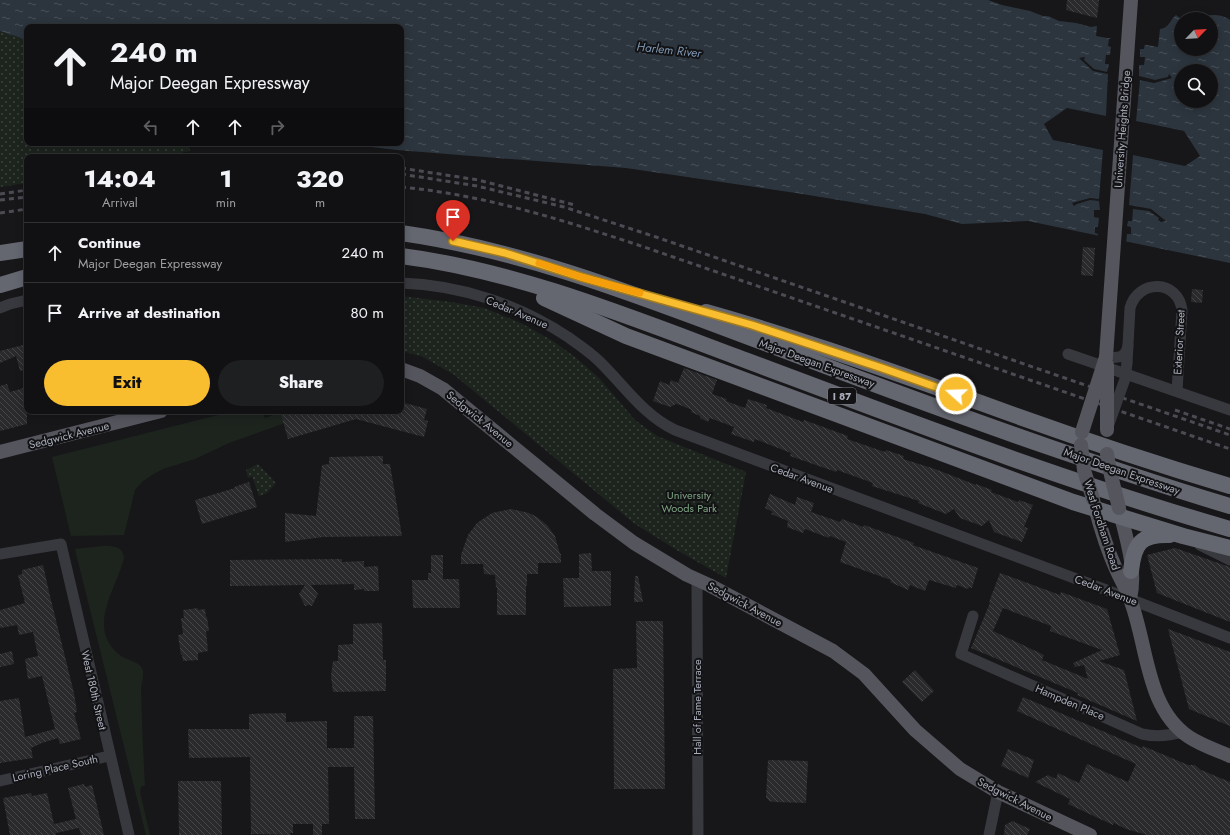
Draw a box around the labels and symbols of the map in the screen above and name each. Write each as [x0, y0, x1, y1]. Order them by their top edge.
north arrow [1174, 12, 1218, 56]
water label: Harlem River [636, 38, 703, 62]
street label: University Heights Bridge [1110, 70, 1134, 188]
pin [436, 200, 470, 241]
street label: Cedar Avenue [483, 292, 551, 332]
street label: Exterior Street [1169, 309, 1189, 375]
street label: Major Deegan Expressway [757, 335, 877, 391]
position arrow [935, 373, 977, 415]
street label: Sedgwick Avenue [443, 387, 517, 451]
road number: I 87 [828, 388, 856, 404]
street label: Sedgwick Avenue [27, 417, 111, 453]
street label: Major Deegan Expressway [1062, 444, 1182, 498]
street label: Cedar Avenue [768, 459, 836, 497]
street label: West Fordham Road [1080, 478, 1124, 572]
park label: University Woods Park [661, 487, 717, 516]
street label: Cedar Avenue [1072, 571, 1140, 609]
street label: Sedgwick Avenue [705, 578, 785, 631]
street label: West 180th Street [77, 648, 111, 732]
street label: Hall of Fame Terrace [689, 659, 705, 755]
street label: Hampden Place [1033, 680, 1107, 724]
street label: Loring Place South [11, 750, 99, 786]
street label: Sedgwick Avenue [975, 773, 1056, 825]

